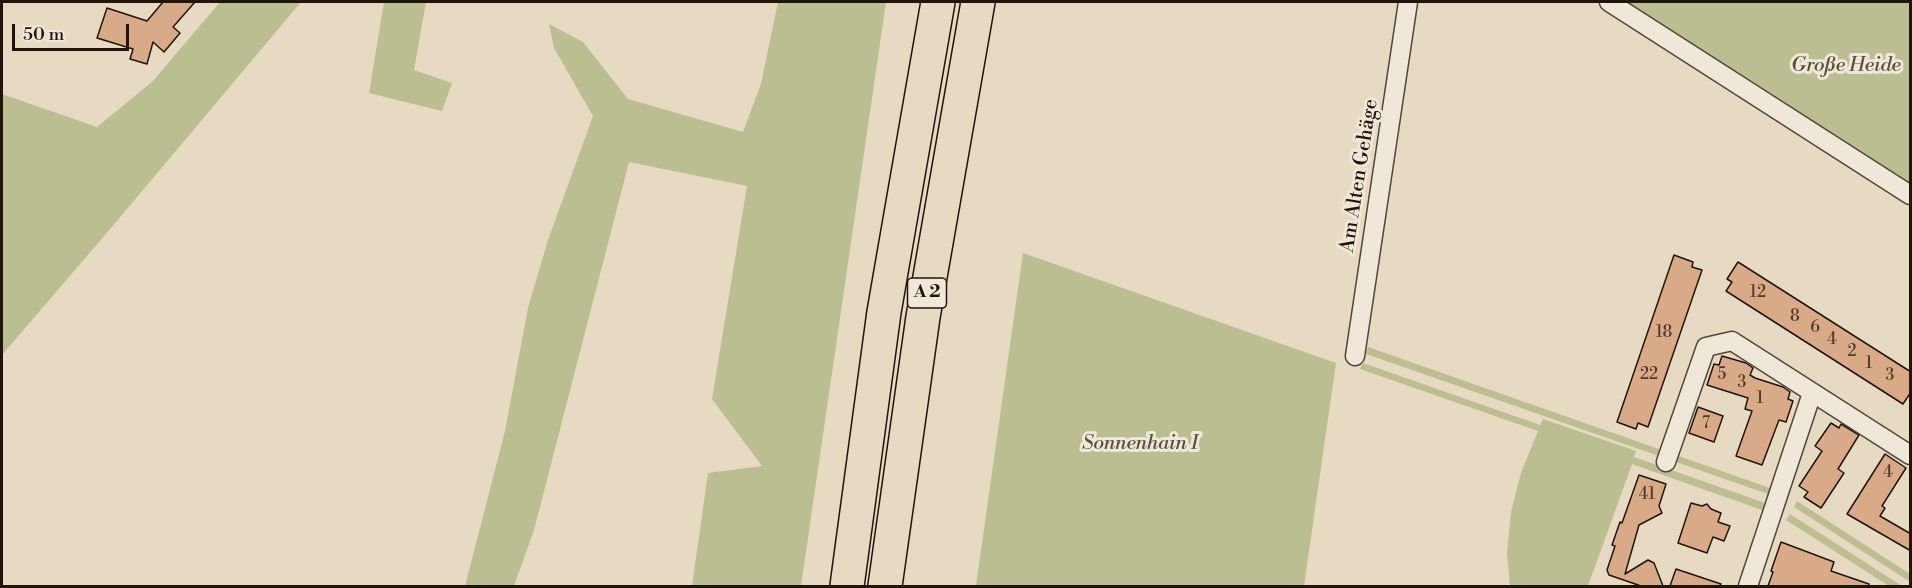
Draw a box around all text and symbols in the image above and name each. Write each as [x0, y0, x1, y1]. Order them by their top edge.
scale bar [15, 12, 132, 50]
text: 50 m [23, 23, 64, 46]
park label: Große Heide [1791, 54, 1901, 78]
street label: Am Alten Gehäge [1336, 97, 1384, 255]
road number: A 2 [908, 278, 946, 308]
house number: 12 [1750, 283, 1766, 303]
house number: 8 [1790, 307, 1800, 327]
house number: 6 [1810, 318, 1820, 338]
house number: 18 [1656, 323, 1672, 343]
house number: 4 [1827, 330, 1837, 350]
house number: 2 [1847, 342, 1857, 362]
house number: 1 [1866, 354, 1872, 374]
house number: 22 [1640, 365, 1658, 385]
house number: 5 [1718, 365, 1726, 385]
house number: 3 [1886, 366, 1894, 386]
house number: 3 [1738, 373, 1746, 393]
house number: 1 [1757, 389, 1763, 409]
house number: 7 [1702, 414, 1710, 434]
park label: Sonnenhain I [1082, 432, 1198, 456]
house number: 4 [1883, 463, 1893, 483]
house number: 41 [1639, 485, 1655, 505]

